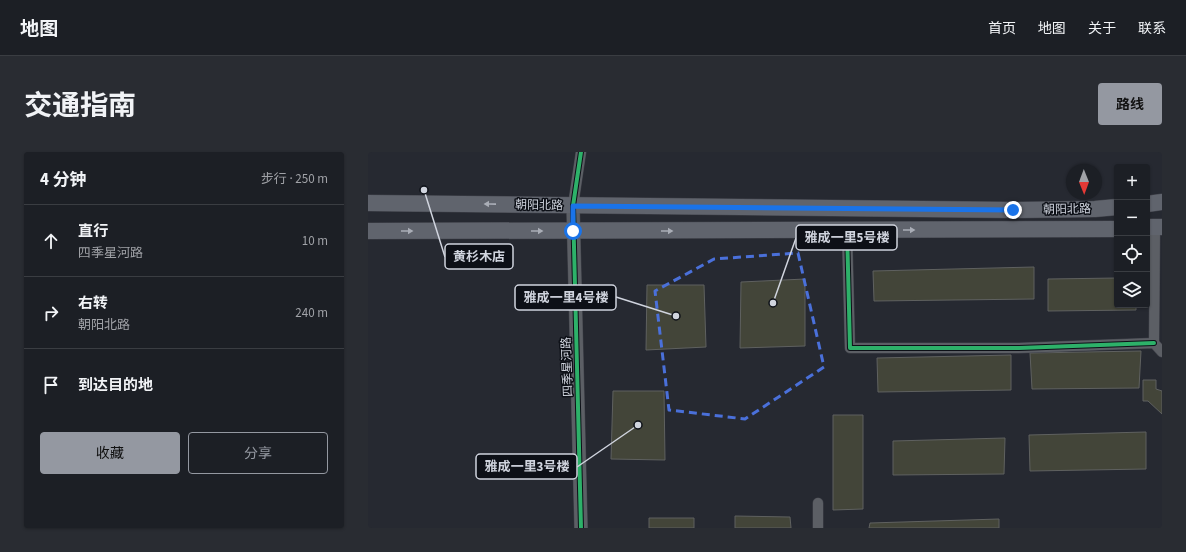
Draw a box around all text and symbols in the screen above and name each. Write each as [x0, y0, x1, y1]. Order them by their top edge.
text: 地图 [20, 16, 58, 43]
text: 首页 [988, 19, 1016, 39]
text: 地图 [1038, 19, 1066, 39]
text: 关于 [1088, 19, 1116, 39]
text: 联系 [1138, 19, 1166, 39]
button: 路线 [1098, 83, 1162, 125]
text: 交通指南 [24, 86, 136, 126]
north arrow [1066, 164, 1102, 200]
map controls [1114, 164, 1150, 308]
button: + [1114, 164, 1150, 200]
text: 4 分钟 [40, 168, 86, 192]
text: 步行 · 250 m [261, 170, 328, 188]
street label: 朝阳北路 [515, 197, 563, 214]
button: − [1114, 200, 1150, 236]
one-way arrow [484, 201, 496, 208]
route end [1004, 201, 1022, 219]
street label: 朝阳北路 [1043, 201, 1091, 218]
text: 直行 [78, 221, 108, 242]
route start [564, 222, 582, 240]
callout: 雅成一里5号楼 [796, 225, 897, 250]
one-way arrow [903, 227, 916, 233]
one-way arrow [401, 228, 414, 234]
one-way arrow [531, 228, 544, 234]
one-way arrow [661, 228, 674, 234]
text: 雅成一里5号楼 [805, 229, 889, 247]
icon: ahead [40, 230, 62, 252]
text: 10 m [302, 232, 328, 250]
button: locate [1114, 236, 1150, 272]
text: 四季星河路 [78, 244, 143, 262]
callout: 黄杉木店 [445, 244, 513, 269]
text: 黄杉木店 [453, 248, 505, 266]
button: layers [1114, 272, 1150, 308]
callout: 雅成一里4号楼 [515, 285, 616, 310]
text: 雅成一里4号楼 [524, 289, 608, 307]
text: 右转 [78, 293, 108, 314]
icon: right [40, 302, 62, 324]
text: 240 m [295, 304, 328, 322]
text: 朝阳北路 [78, 316, 130, 334]
street label: 四季星河路 [558, 337, 577, 397]
icon: arrive [40, 374, 62, 396]
text: 到达目的地 [78, 375, 153, 396]
button: 收藏 [40, 432, 180, 474]
button: 分享 [188, 432, 328, 474]
callout: 雅成一里3号楼 [476, 454, 577, 479]
text: 雅成一里3号楼 [485, 458, 569, 476]

